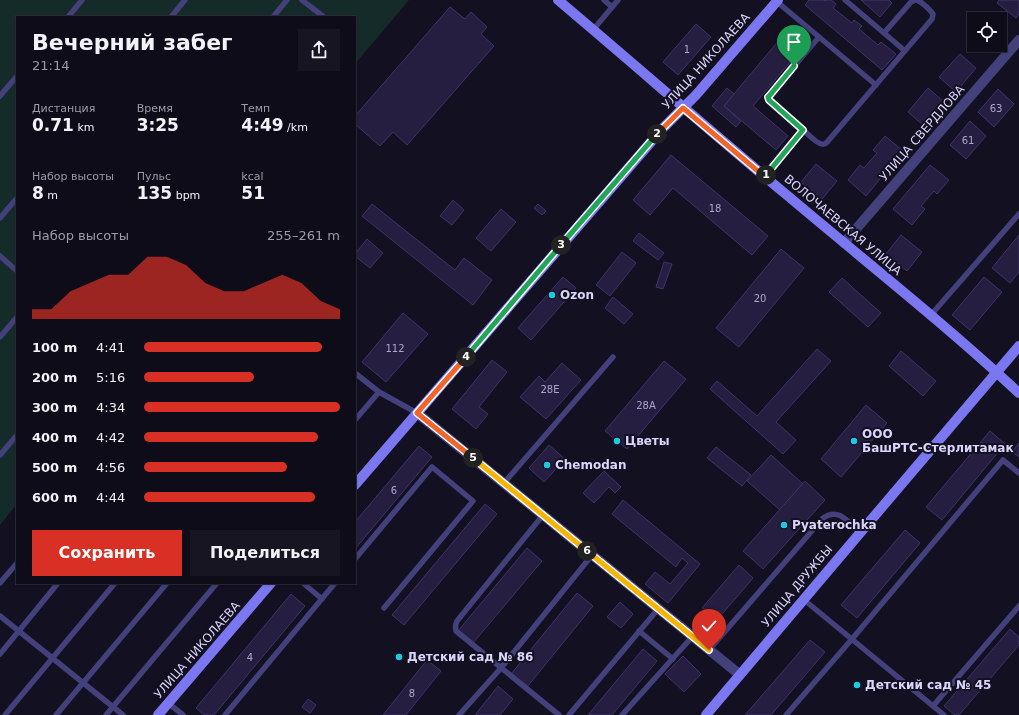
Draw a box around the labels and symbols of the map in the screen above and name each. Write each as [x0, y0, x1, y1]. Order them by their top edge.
street label: УЛИЦА НИКОЛАЕВА [659, 10, 753, 112]
pin [777, 25, 811, 66]
house number: 1 [684, 44, 690, 55]
street label: УЛИЦА СВЕРДЛОВА [877, 82, 968, 184]
house number: 63 [990, 103, 1002, 114]
pin: 2 [647, 124, 667, 144]
house number: 61 [962, 135, 974, 146]
pin: 1 [756, 165, 776, 185]
street label: ВОЛОЧАЕВСКАЯ УЛИЦА [782, 172, 905, 279]
house number: 18 [709, 203, 721, 214]
pin: 3 [551, 235, 571, 255]
place label: Ozon [560, 288, 594, 302]
marker: Ozon [547, 290, 557, 300]
house number: 20 [754, 293, 766, 304]
house number: 112 [385, 343, 405, 354]
pin: 4 [456, 347, 476, 367]
house number: 28Е [540, 384, 560, 395]
house number: 28А [636, 400, 656, 411]
place label: ООО БашРТС-Стерлитамак [862, 427, 1014, 455]
place label: Цветы [625, 434, 670, 448]
marker: Цветы [612, 436, 622, 446]
marker: ООО БашРТС-Стерлитамак [849, 436, 859, 446]
pin: 5 [463, 448, 483, 468]
place label: Chemodan [555, 458, 626, 472]
marker: Chemodan [542, 460, 552, 470]
house number: 6 [391, 485, 397, 496]
place label: Pyaterochka [792, 518, 877, 532]
marker: Pyaterochka [779, 520, 789, 530]
pin: 6 [577, 541, 597, 561]
street label: УЛИЦА ДРУЖБЫ [759, 542, 835, 630]
street label: УЛИЦА НИКОЛАЕВА [151, 598, 243, 701]
pin [692, 609, 726, 650]
place label: Детский сад № 86 [407, 650, 533, 664]
house number: 4 [247, 652, 253, 663]
marker: Детский сад № 86 [394, 652, 404, 662]
place label: Детский сад № 45 [865, 678, 991, 692]
marker: Детский сад № 45 [852, 680, 862, 690]
house number: 8 [409, 688, 415, 699]

